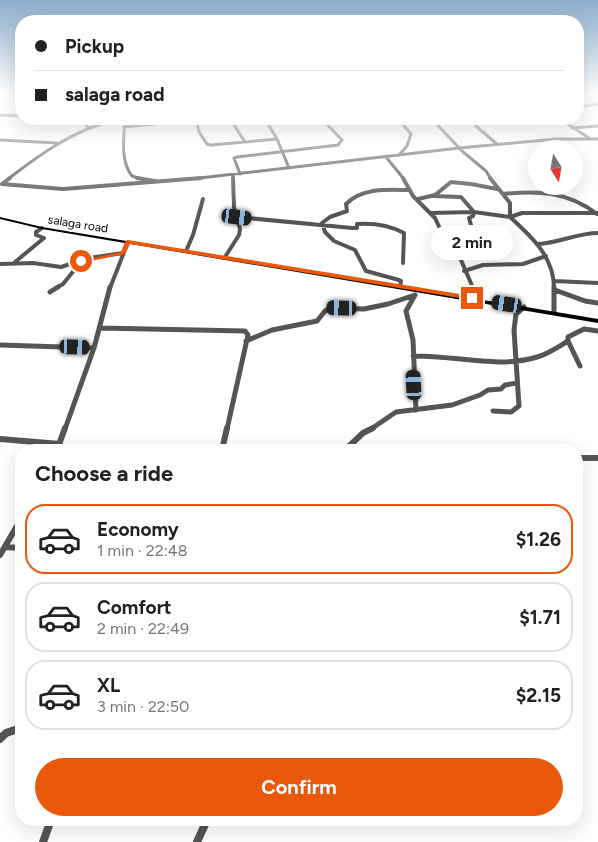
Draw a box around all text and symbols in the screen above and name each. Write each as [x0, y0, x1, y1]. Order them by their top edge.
text: Pickup [65, 35, 124, 58]
text: salaga road [65, 83, 165, 106]
north arrow [528, 140, 582, 195]
map controls [528, 140, 583, 195]
car [221, 208, 252, 226]
street label: salaga road [47, 212, 109, 236]
callout: 2 min [431, 226, 513, 260]
text: 2 min [452, 233, 492, 252]
route start [70, 250, 92, 272]
route end [461, 287, 483, 309]
car [491, 294, 522, 314]
car [326, 300, 357, 316]
car [59, 339, 90, 355]
car [405, 370, 422, 400]
text: Choose a ride [35, 460, 173, 487]
icon: car [37, 517, 82, 562]
text: Economy [97, 518, 179, 541]
text: $1.26 [516, 528, 561, 551]
text: 1 min · 22:48 [97, 541, 187, 560]
icon: car [37, 595, 82, 640]
text: Comfort [97, 596, 172, 619]
text: $1.71 [519, 606, 561, 629]
text: 2 min · 22:49 [97, 619, 189, 638]
icon: car [37, 673, 82, 718]
text: XL [97, 674, 120, 697]
text: $2.15 [516, 684, 561, 707]
text: 3 min · 22:50 [97, 697, 189, 716]
button: Confirm [35, 758, 563, 816]

